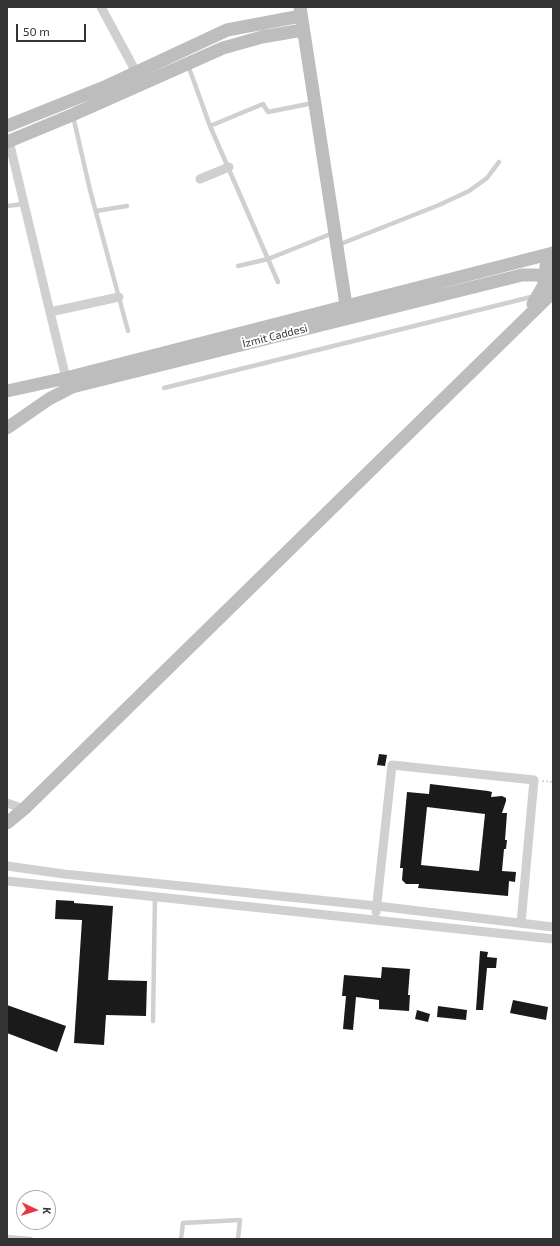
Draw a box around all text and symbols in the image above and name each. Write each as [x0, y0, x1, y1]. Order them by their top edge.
scale bar [18, 16, 88, 42]
text: 50 m [23, 24, 50, 38]
street label: İzmit Caddesi [241, 322, 309, 350]
north arrow [16, 1190, 56, 1230]
text: K [41, 1207, 54, 1215]

